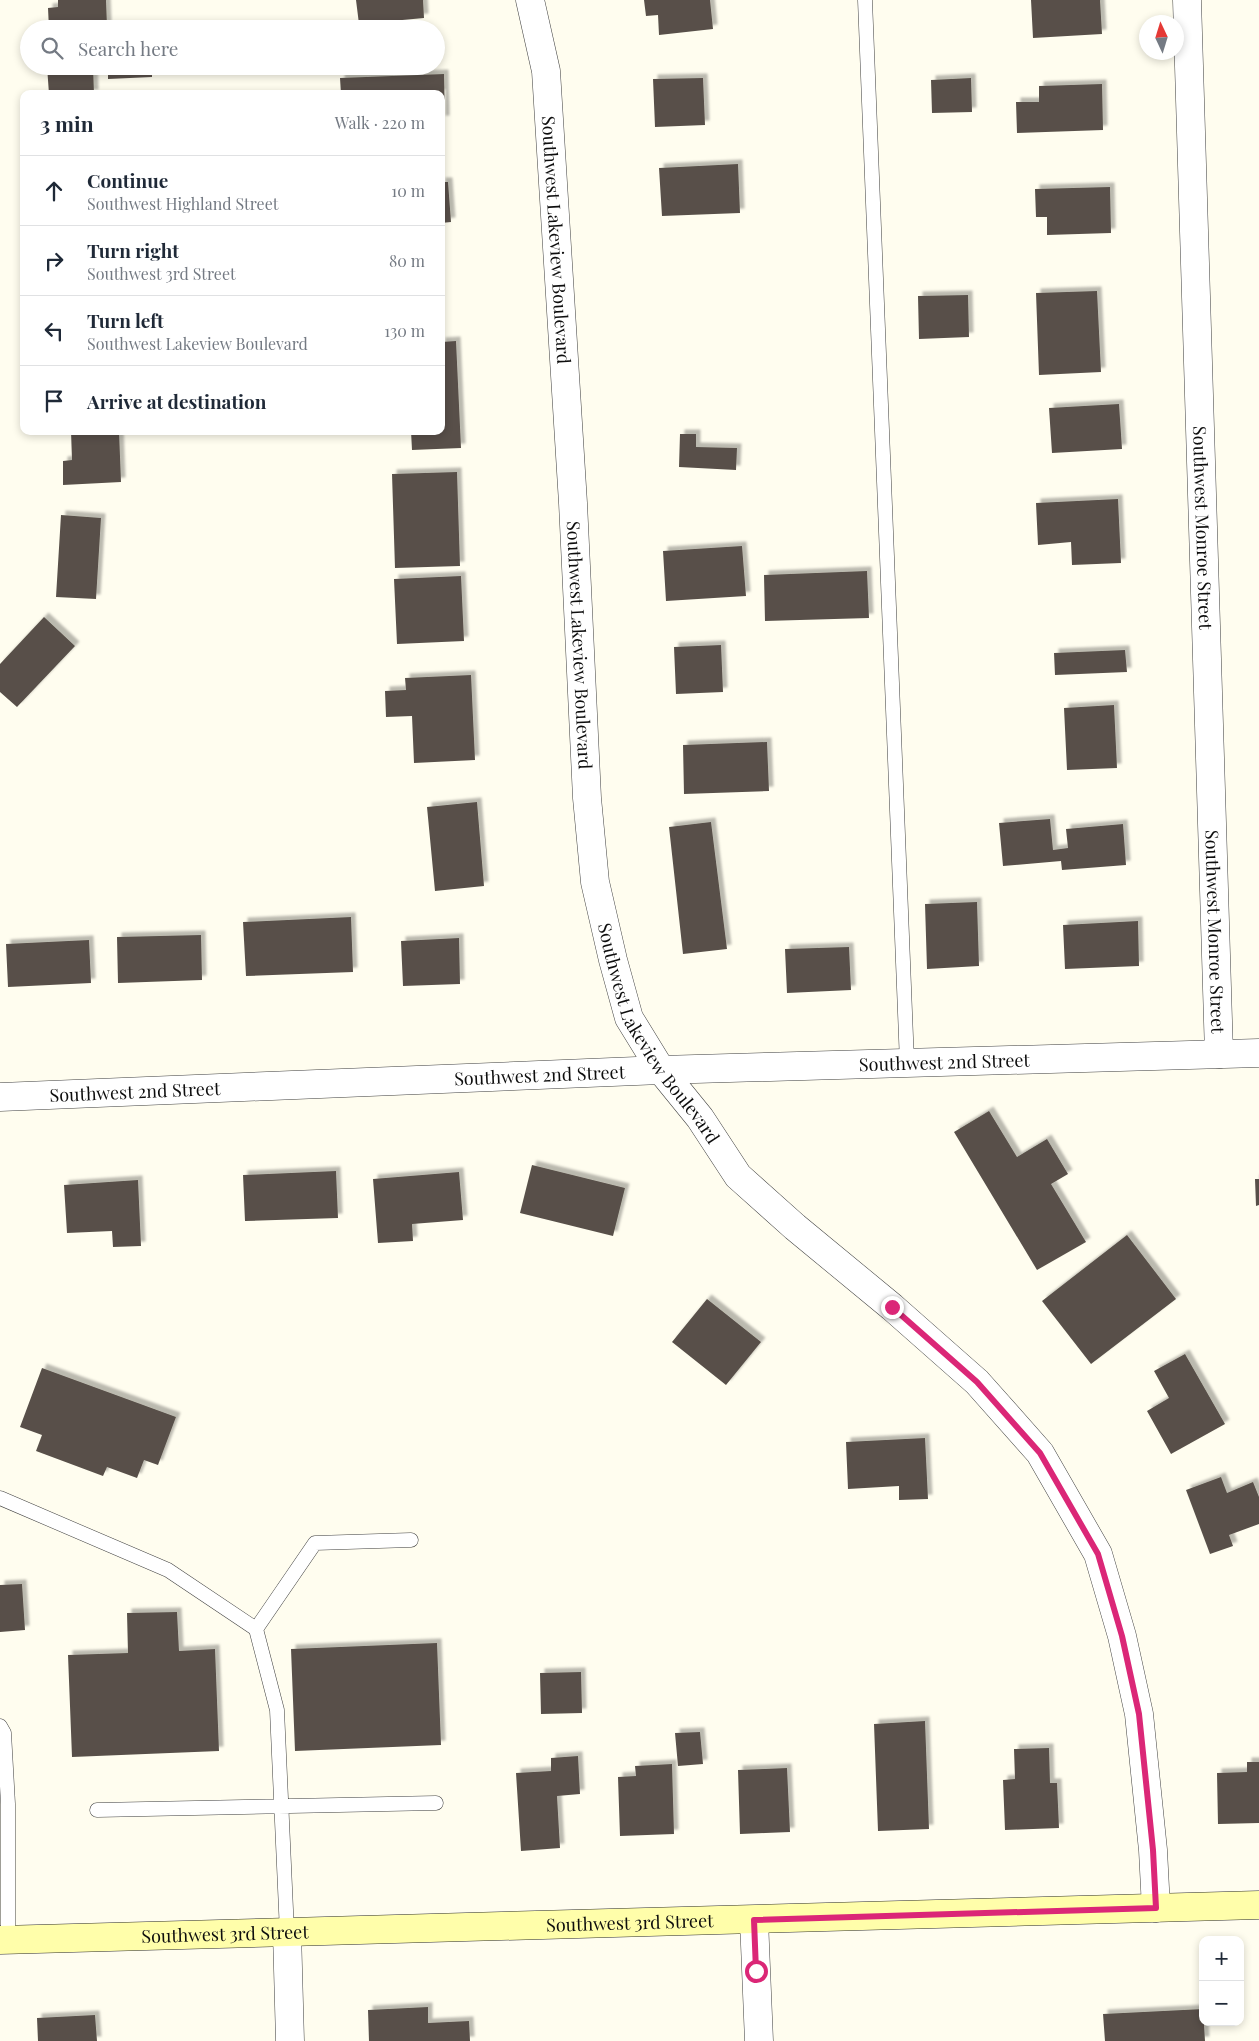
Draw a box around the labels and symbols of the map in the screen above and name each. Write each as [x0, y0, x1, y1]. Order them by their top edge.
north arrow [1139, 15, 1184, 60]
street label: Southwest Lakeview Boulevard [537, 115, 576, 365]
street label: Southwest Monroe Street [1188, 426, 1218, 631]
street label: Southwest Lakeview Boulevard [562, 520, 598, 771]
street label: Southwest Monroe Street [1200, 829, 1230, 1034]
street label: Southwest Lakeview Boulevard [593, 921, 726, 1148]
street label: Southwest 2nd Street [859, 1048, 1031, 1076]
street label: Southwest 2nd Street [454, 1059, 626, 1090]
street label: Southwest 2nd Street [49, 1076, 221, 1107]
route end [881, 1296, 904, 1319]
street label: Southwest 3rd Street [546, 1908, 714, 1937]
street label: Southwest 3rd Street [141, 1919, 310, 1948]
route start [745, 1960, 768, 1983]

